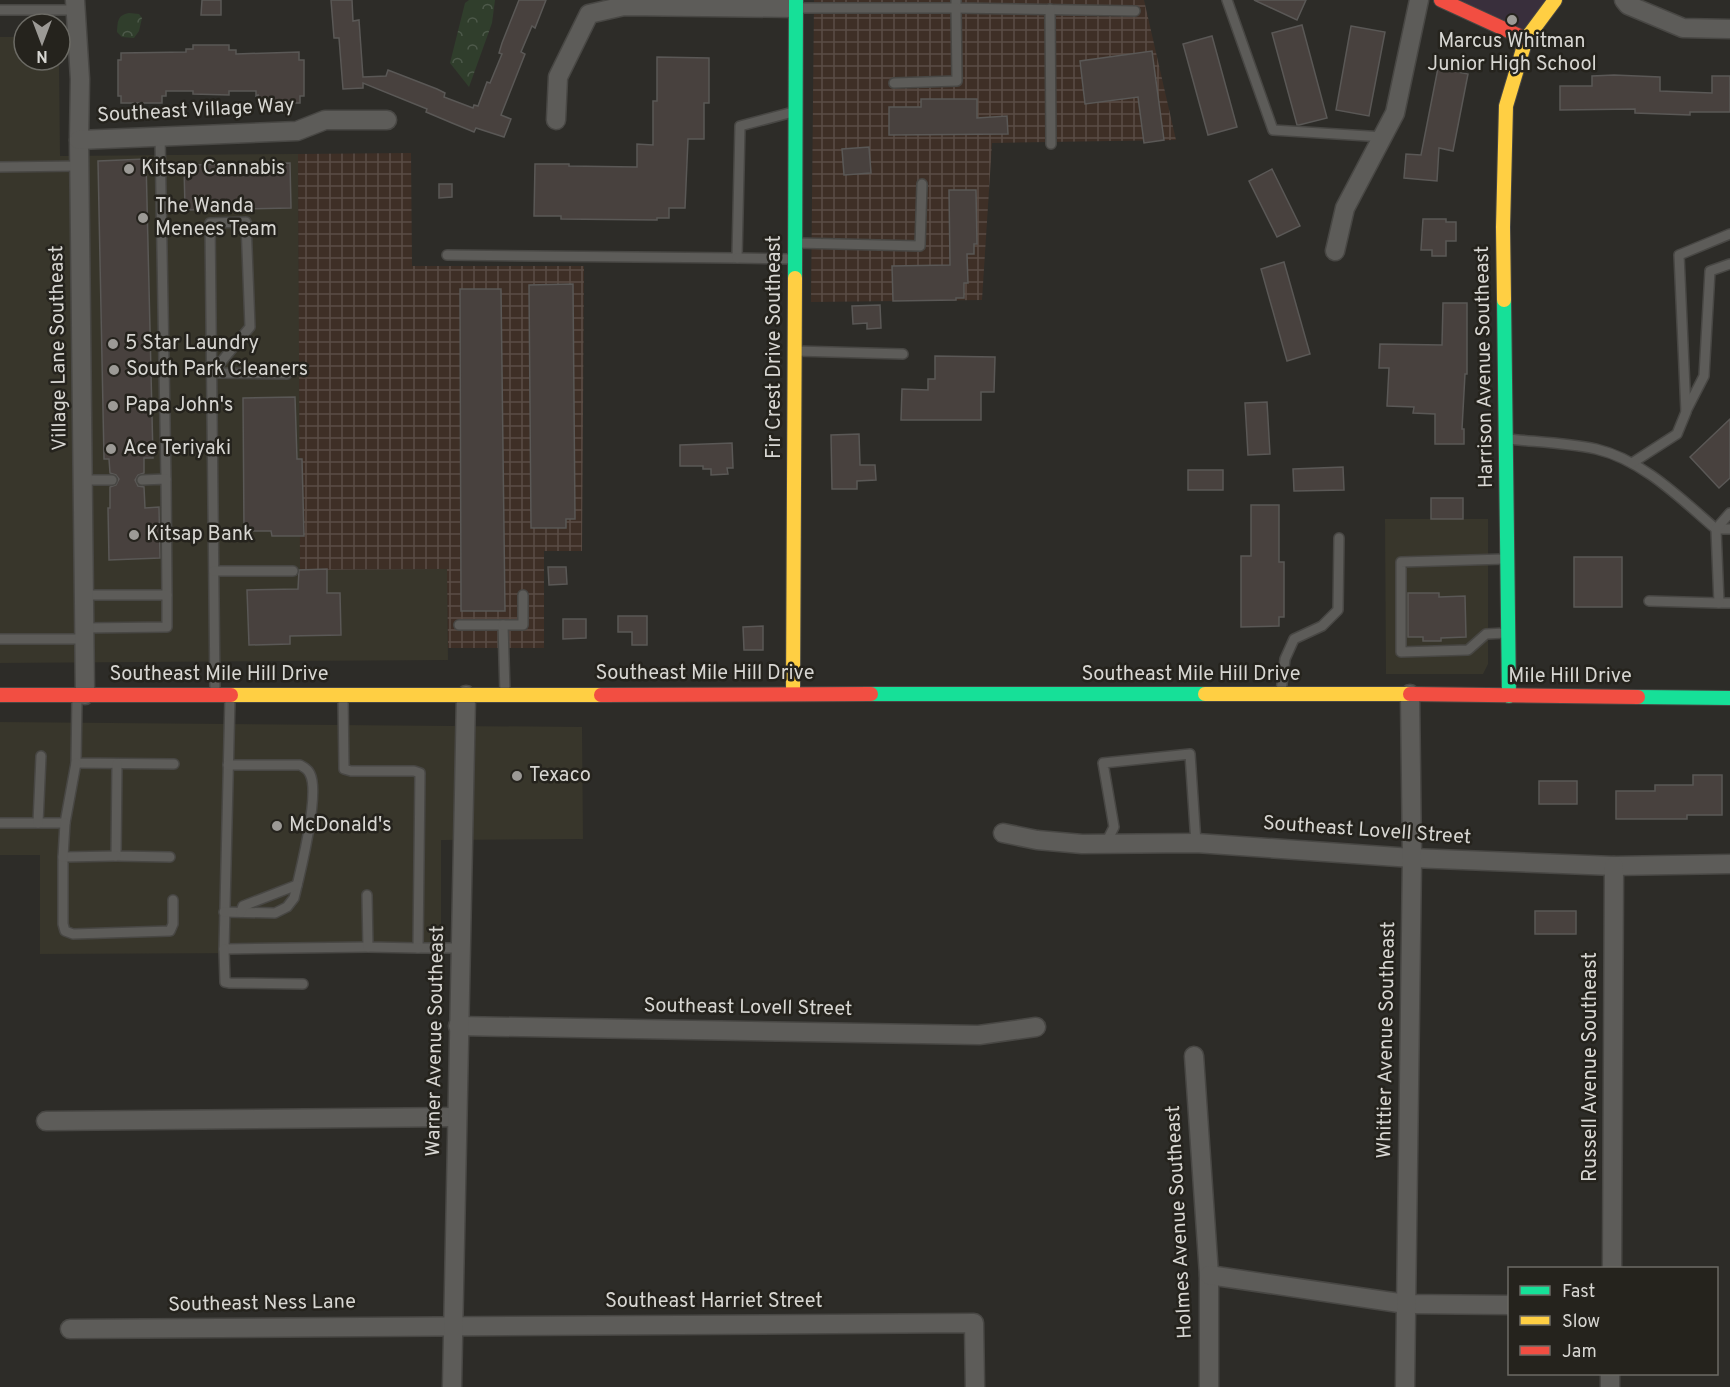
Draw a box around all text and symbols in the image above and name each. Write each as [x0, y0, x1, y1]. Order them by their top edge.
north arrow [12, 12, 72, 72]
marker: Marcus Whitman Junior High School [1505, 13, 1519, 27]
place label: Marcus Whitman Junior High School [1427, 29, 1597, 78]
text: N [36, 45, 48, 65]
street label: Southeast Village Way [97, 93, 295, 129]
place label: Kitsap Cannabis [141, 156, 285, 182]
marker: Kitsap Cannabis [122, 162, 136, 176]
place label: The Wanda Menees Team [155, 194, 277, 243]
marker: The Wanda Menees Team [136, 211, 150, 225]
street label: Fir Crest Drive Southeast [762, 235, 788, 459]
street label: Village Lane Southeast [44, 245, 74, 451]
street label: Harrison Avenue Southeast [1470, 246, 1500, 488]
place label: 5 Star Laundry [125, 331, 259, 357]
marker: 5 Star Laundry [106, 337, 120, 351]
place label: South Park Cleaners [126, 357, 308, 383]
marker: South Park Cleaners [107, 363, 121, 377]
place label: Papa John's [125, 393, 233, 419]
marker: Papa John's [106, 399, 120, 413]
place label: Ace Teriyaki [123, 436, 231, 462]
marker: Ace Teriyaki [104, 442, 118, 456]
place label: Kitsap Bank [146, 522, 254, 548]
marker: Kitsap Bank [127, 528, 141, 542]
street label: Southeast Mile Hill Drive [596, 661, 814, 687]
street label: Southeast Mile Hill Drive [110, 662, 328, 688]
street label: Southeast Mile Hill Drive [1082, 662, 1300, 688]
street label: Mile Hill Drive [1508, 664, 1632, 690]
place label: Texaco [529, 763, 591, 789]
marker: Texaco [510, 769, 524, 783]
street label: Southeast Lovell Street [1262, 811, 1472, 851]
place label: McDonald's [289, 813, 392, 839]
marker: McDonald's [270, 819, 284, 833]
street label: Whittier Avenue Southeast [1372, 921, 1402, 1159]
street label: Warner Avenue Southeast [421, 925, 451, 1157]
street label: Russell Avenue Southeast [1578, 952, 1604, 1182]
street label: Southeast Lovell Street [643, 993, 853, 1023]
street label: Holmes Avenue Southeast [1161, 1105, 1199, 1339]
legend [1508, 1267, 1718, 1375]
text: Fast [1562, 1281, 1595, 1304]
street label: Southeast Ness Lane [168, 1289, 356, 1319]
street label: Southeast Harriet Street [605, 1289, 823, 1315]
text: Slow [1562, 1311, 1600, 1334]
text: Jam [1562, 1341, 1597, 1364]

